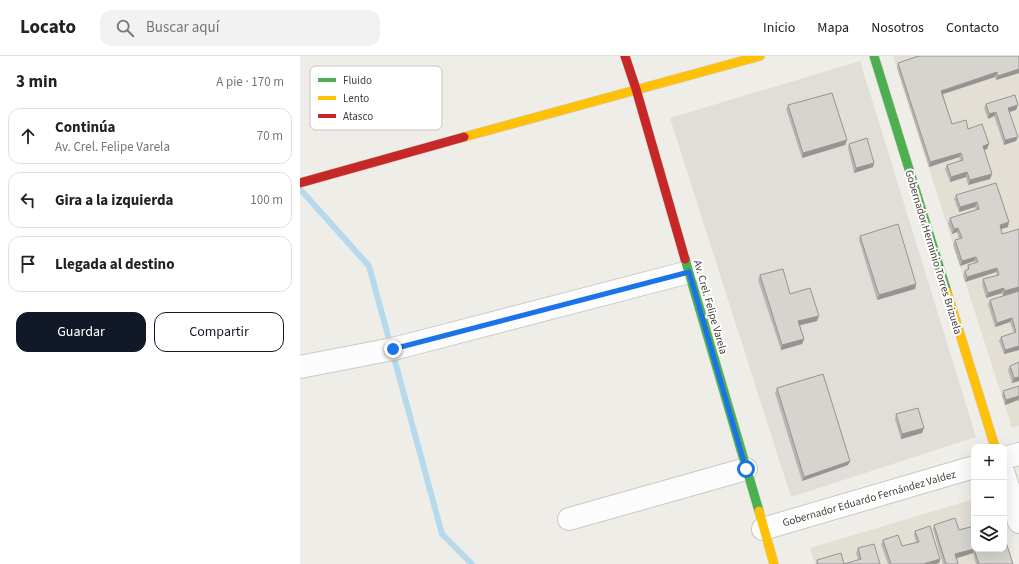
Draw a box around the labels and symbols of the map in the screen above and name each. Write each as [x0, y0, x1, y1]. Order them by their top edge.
legend [310, 66, 442, 130]
text: Fluido [343, 73, 372, 88]
text: Lento [343, 91, 369, 106]
text: Atasco [343, 109, 373, 124]
street label: Gobernador Herminio Torres Brizuela [901, 168, 966, 336]
street label: Av. Crel. Felipe Varela [690, 258, 731, 356]
route end [384, 340, 402, 358]
route start [737, 460, 755, 478]
street label: Gobernador Eduardo Fernández Valdez [781, 466, 958, 530]

